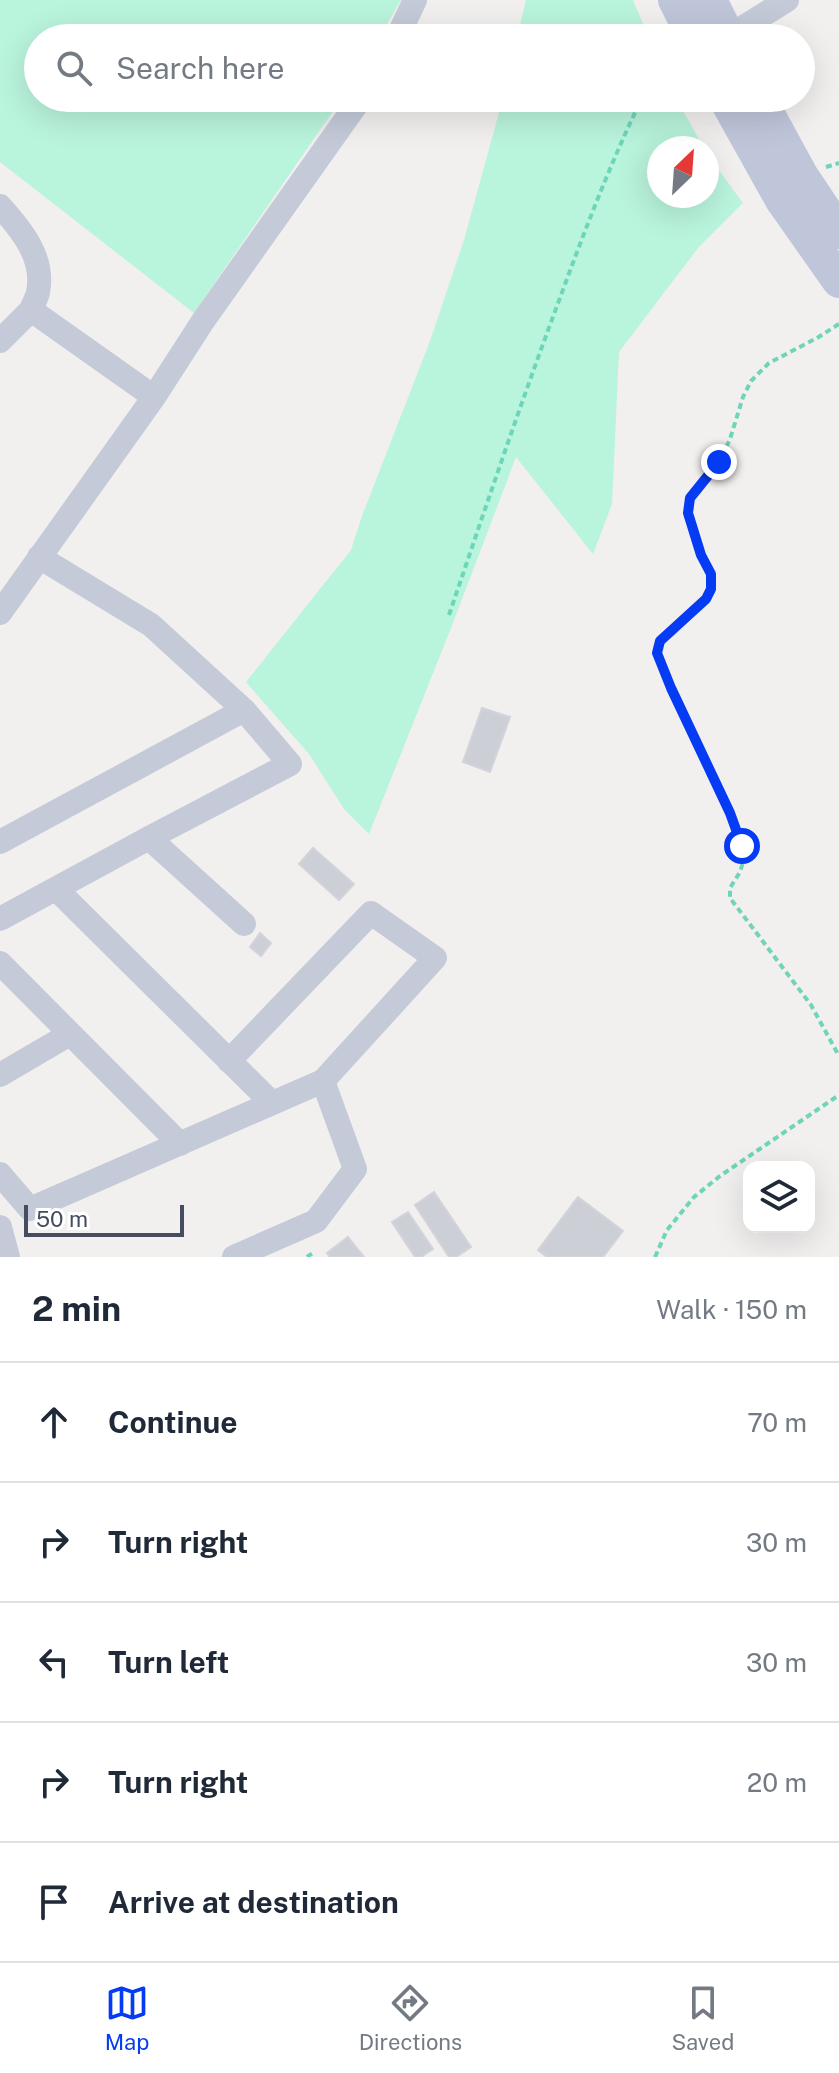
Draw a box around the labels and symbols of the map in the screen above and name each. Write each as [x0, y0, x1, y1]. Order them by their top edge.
north arrow [647, 136, 719, 208]
route end [701, 444, 737, 480]
route start [724, 828, 760, 864]
scale bar [24, 1201, 184, 1237]

